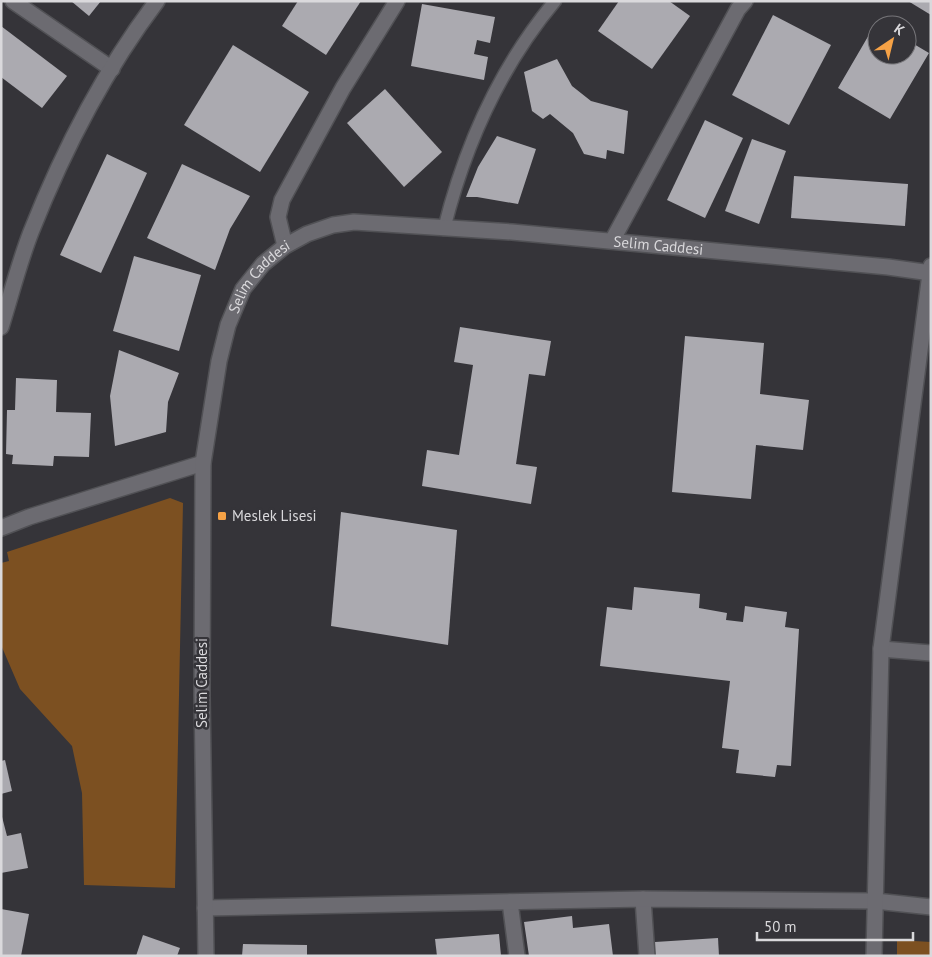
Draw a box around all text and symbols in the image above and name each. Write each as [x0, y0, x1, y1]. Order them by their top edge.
north arrow [867, 15, 917, 65]
text: K [891, 19, 908, 39]
street label: Selim Caddesi [613, 231, 704, 259]
street label: Selim Caddesi [224, 235, 293, 316]
place label: Meslek Lisesi [232, 506, 317, 525]
marker: Meslek Lisesi [216, 510, 228, 522]
street label: Selim Caddesi [192, 638, 211, 728]
scale bar [757, 910, 913, 942]
text: 50 m [764, 917, 797, 936]

